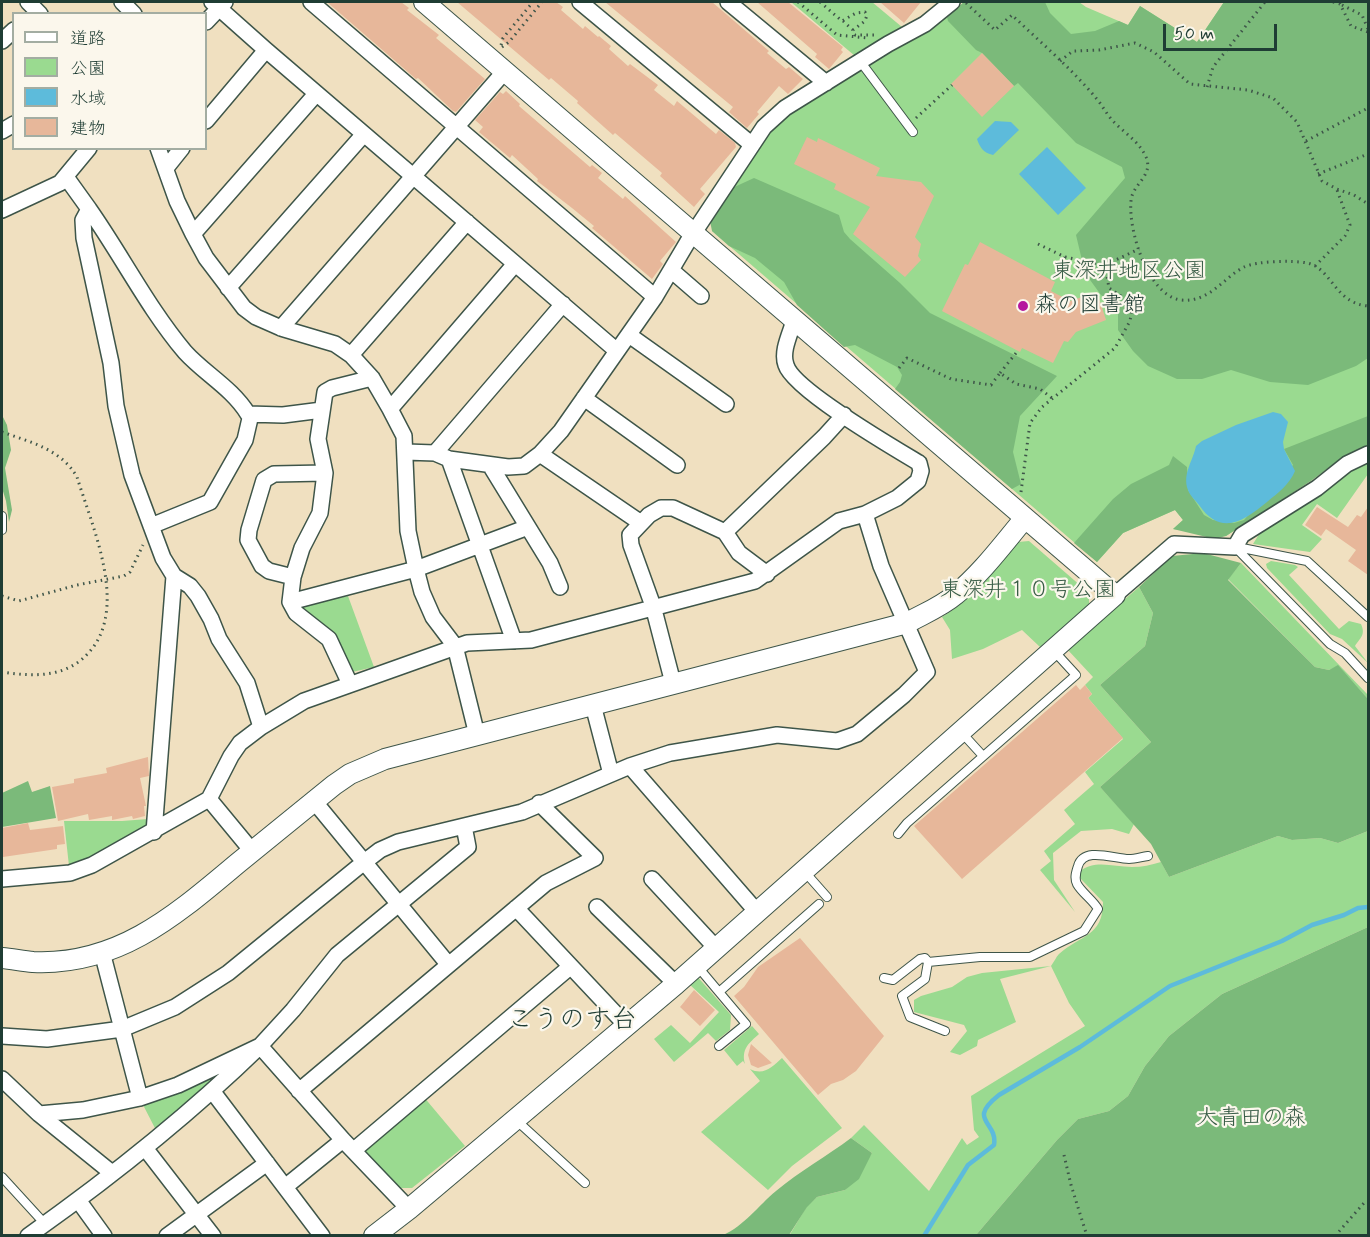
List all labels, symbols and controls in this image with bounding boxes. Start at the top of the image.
legend [12,12,207,150]
scale bar [1166,12,1280,50]
text: 50 m [1174,22,1214,46]
text: 道路 [70,27,106,51]
text: 公園 [70,57,106,81]
text: 水域 [70,87,106,111]
text: 建物 [70,117,106,141]
park label: 東深井地区公園 [1052,259,1206,285]
place label: 森の図書館 [1035,293,1145,319]
marker: 森の図書館 [1016,299,1030,313]
park label: 東深井１０号公園 [940,578,1116,604]
district label: こうのす台 [507,1006,637,1038]
park label: 大青田の森 [1196,1106,1306,1132]

